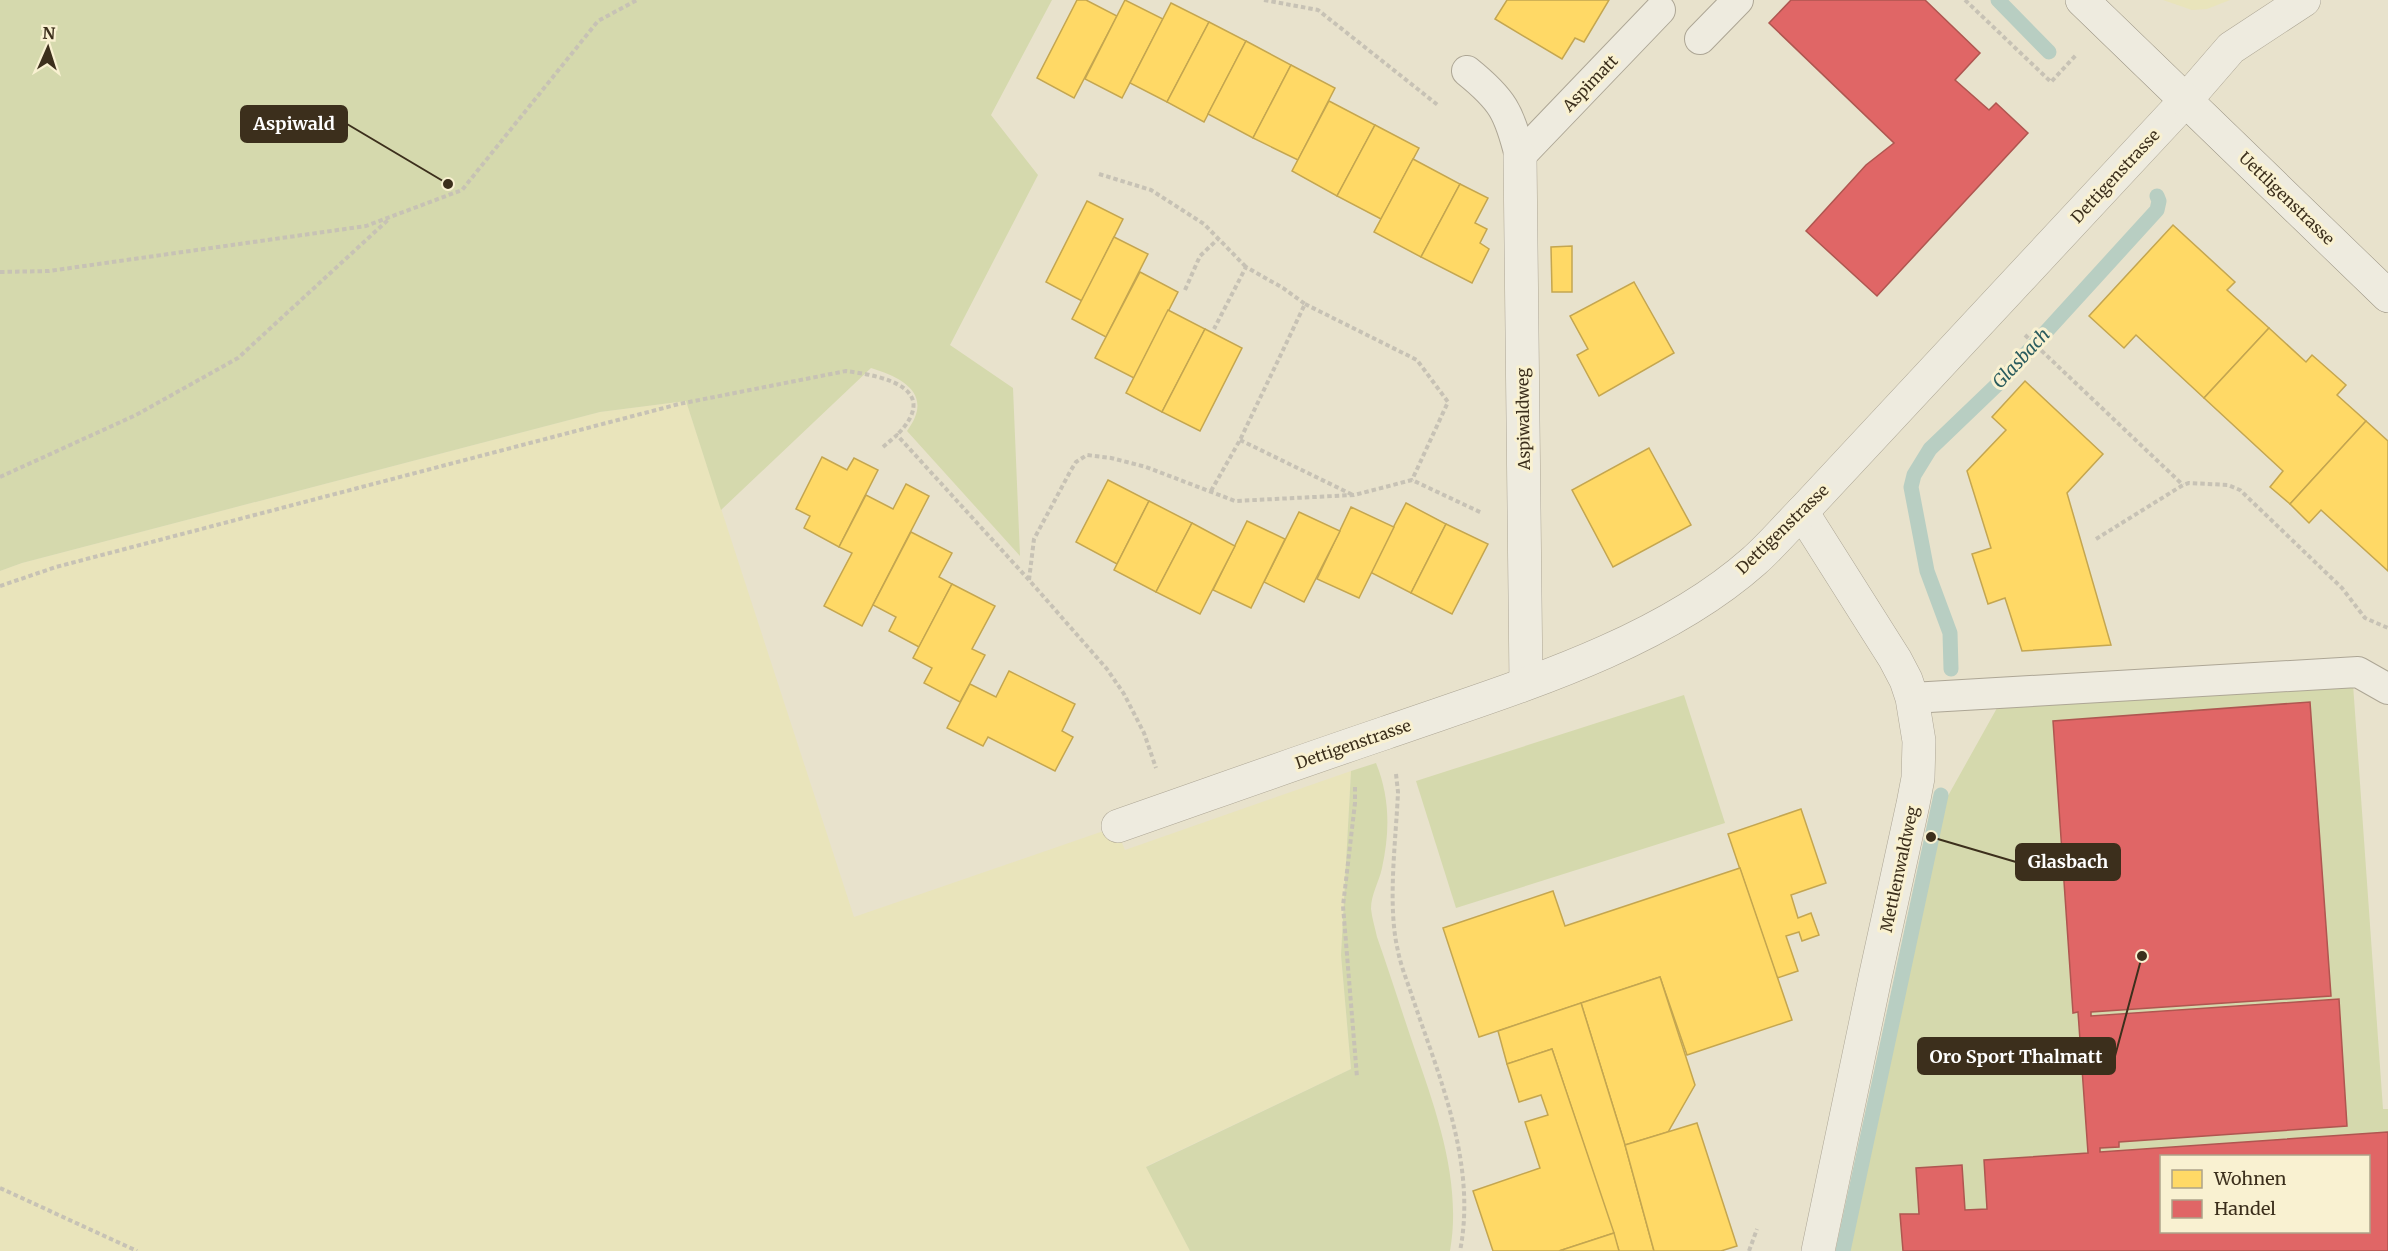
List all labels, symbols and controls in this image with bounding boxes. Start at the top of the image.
north arrow [18,18,78,78]
text: N [42,23,56,43]
street label: Aspimatt [1557,50,1622,116]
callout: Aspiwald [241,106,347,142]
text: Aspiwald [252,112,335,135]
street label: Dettigenstrasse [2066,125,2164,227]
street label: Uettligenstrasse [2235,147,2339,249]
water label: Glasbach [1987,323,2055,393]
street label: Aspiwaldweg [1512,367,1534,471]
street label: Dettigenstrasse [1732,480,1832,578]
street label: Dettigenstrasse [1293,715,1413,773]
street label: Mettlenwaldweg [1876,804,1922,934]
callout: Glasbach [2016,844,2120,880]
text: Glasbach [2028,850,2108,873]
callout: Oro Sport Thalmatt [1918,1038,2115,1074]
text: Oro Sport Thalmatt [1930,1045,2103,1068]
legend [2160,1155,2370,1233]
text: Wohnen [2213,1167,2287,1190]
text: Handel [2214,1197,2276,1220]

